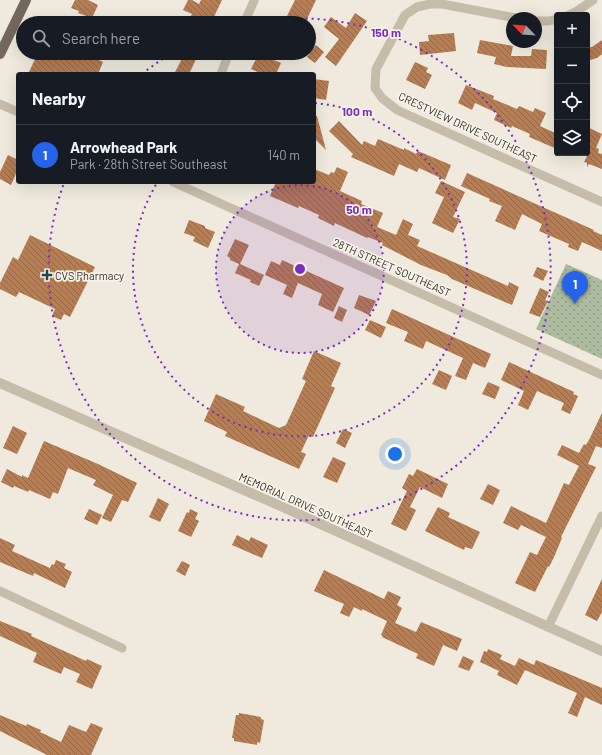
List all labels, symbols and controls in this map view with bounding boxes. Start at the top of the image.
north arrow [506,12,542,48]
map controls [554,12,590,156]
button: + [554,12,590,48]
search box [16,16,316,60]
text: 150 m [371,25,401,39]
icon: search [30,27,52,49]
text: Search here [62,29,140,47]
button: − [554,48,590,84]
button: locate [554,84,590,120]
text: Nearby [32,88,86,108]
street label: CRESTVIEW DRIVE SOUTHEAST [397,89,539,165]
text: 100 m [342,104,372,118]
button: layers [554,120,590,156]
text: Arrowhead Park [70,138,177,156]
text: 1 [43,147,47,163]
text: 140 m [268,147,300,163]
text: Park · 28th Street Southeast [70,156,227,172]
text: 50 m [346,202,372,216]
street label: 28TH STREET SOUTHEAST [331,235,453,299]
centre of rings [293,262,307,276]
place label: CVS Pharmacy [55,269,124,282]
marker: CVS Pharmacy [42,270,52,280]
pin: 1 [562,271,588,304]
your location [385,444,405,464]
street label: MEMORIAL DRIVE SOUTHEAST [237,470,375,540]

